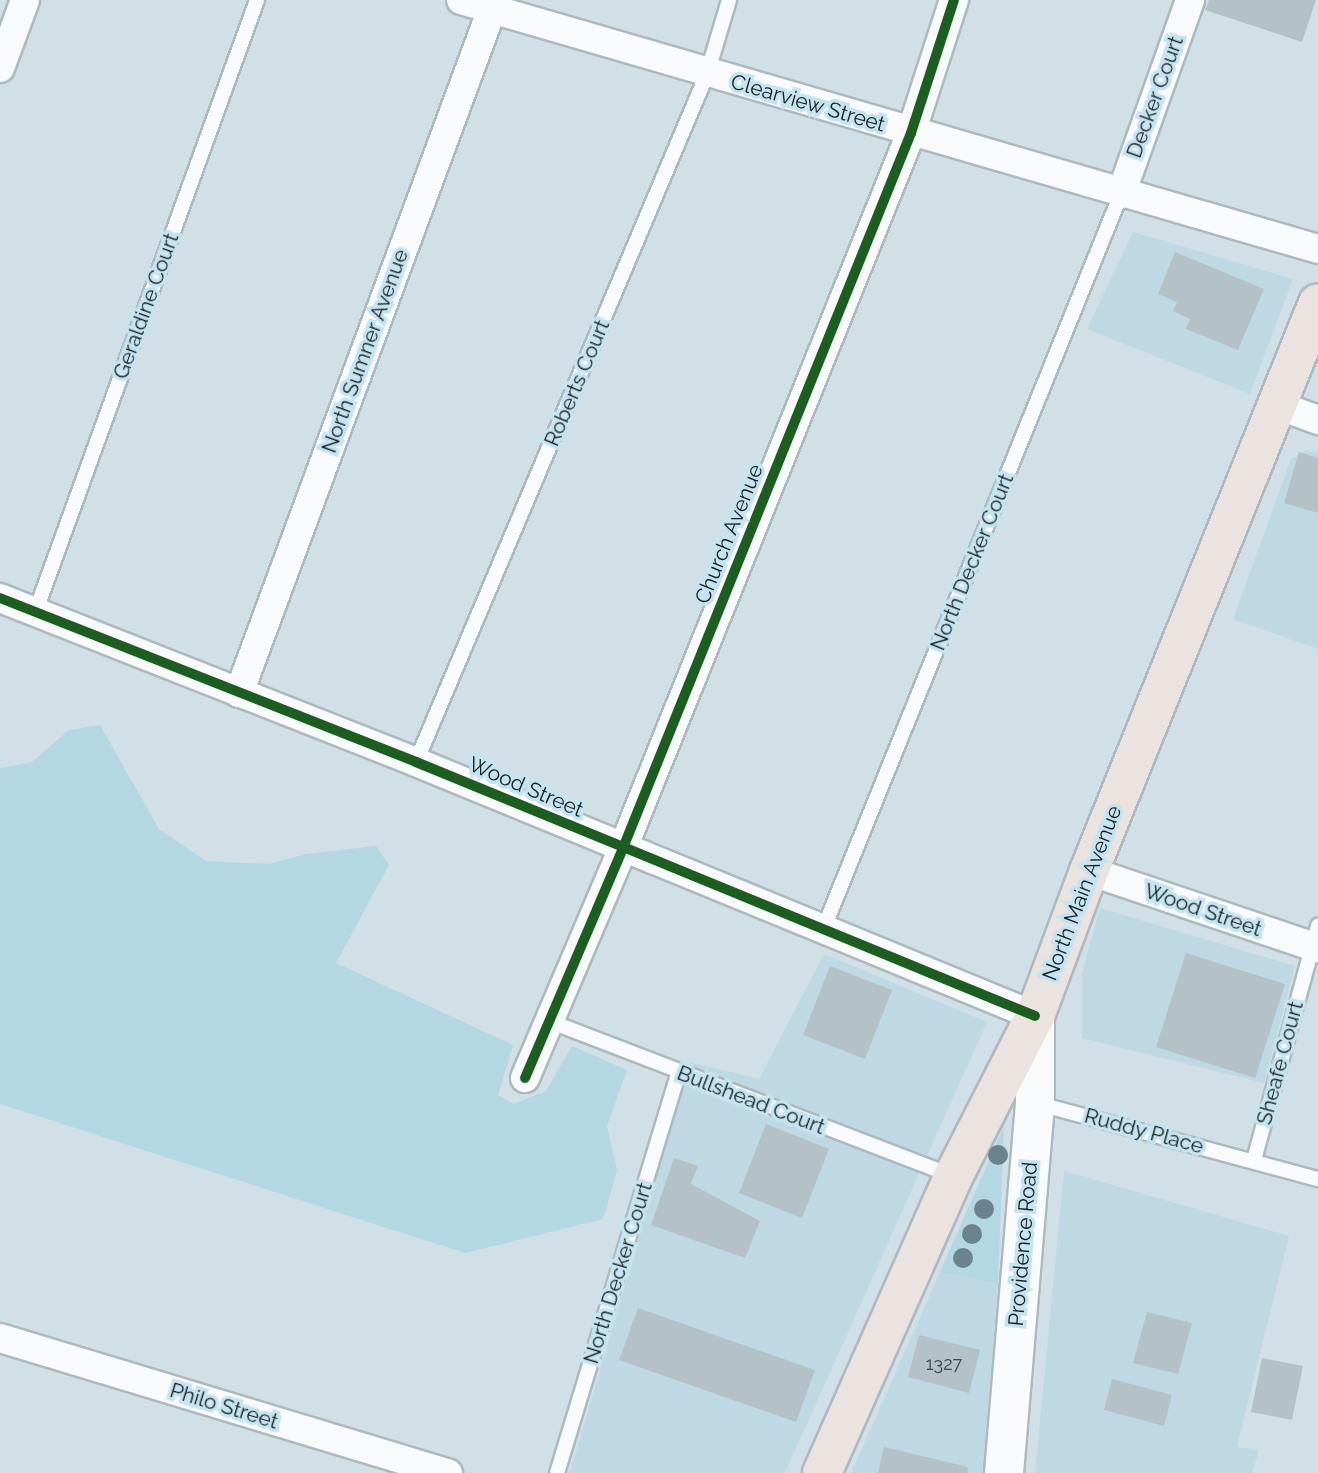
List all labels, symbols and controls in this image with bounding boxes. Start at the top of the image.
street label: Decker Court [1121,32,1189,162]
street label: Clearview Street [728,69,888,137]
street label: Geraldine Court [108,230,184,382]
street label: North Sumner Avenue [316,245,414,457]
street label: Roberts Court [539,316,615,450]
street label: Church Avenue [689,460,769,608]
street label: North Decker Court [925,470,1019,654]
street label: Wood Street [465,752,587,822]
street label: North Main Avenue [1037,802,1127,984]
street label: Wood Street [1141,878,1265,942]
street label: Sheafe Court [1251,999,1309,1127]
street label: Bullshead Court [674,1060,828,1140]
street label: Ruddy Place [1081,1103,1207,1159]
street label: Providence Road [1003,1161,1043,1327]
street label: North Decker Court [578,1179,658,1367]
house number: 1327 [926,1353,962,1375]
street label: Philo Street [167,1378,281,1434]

